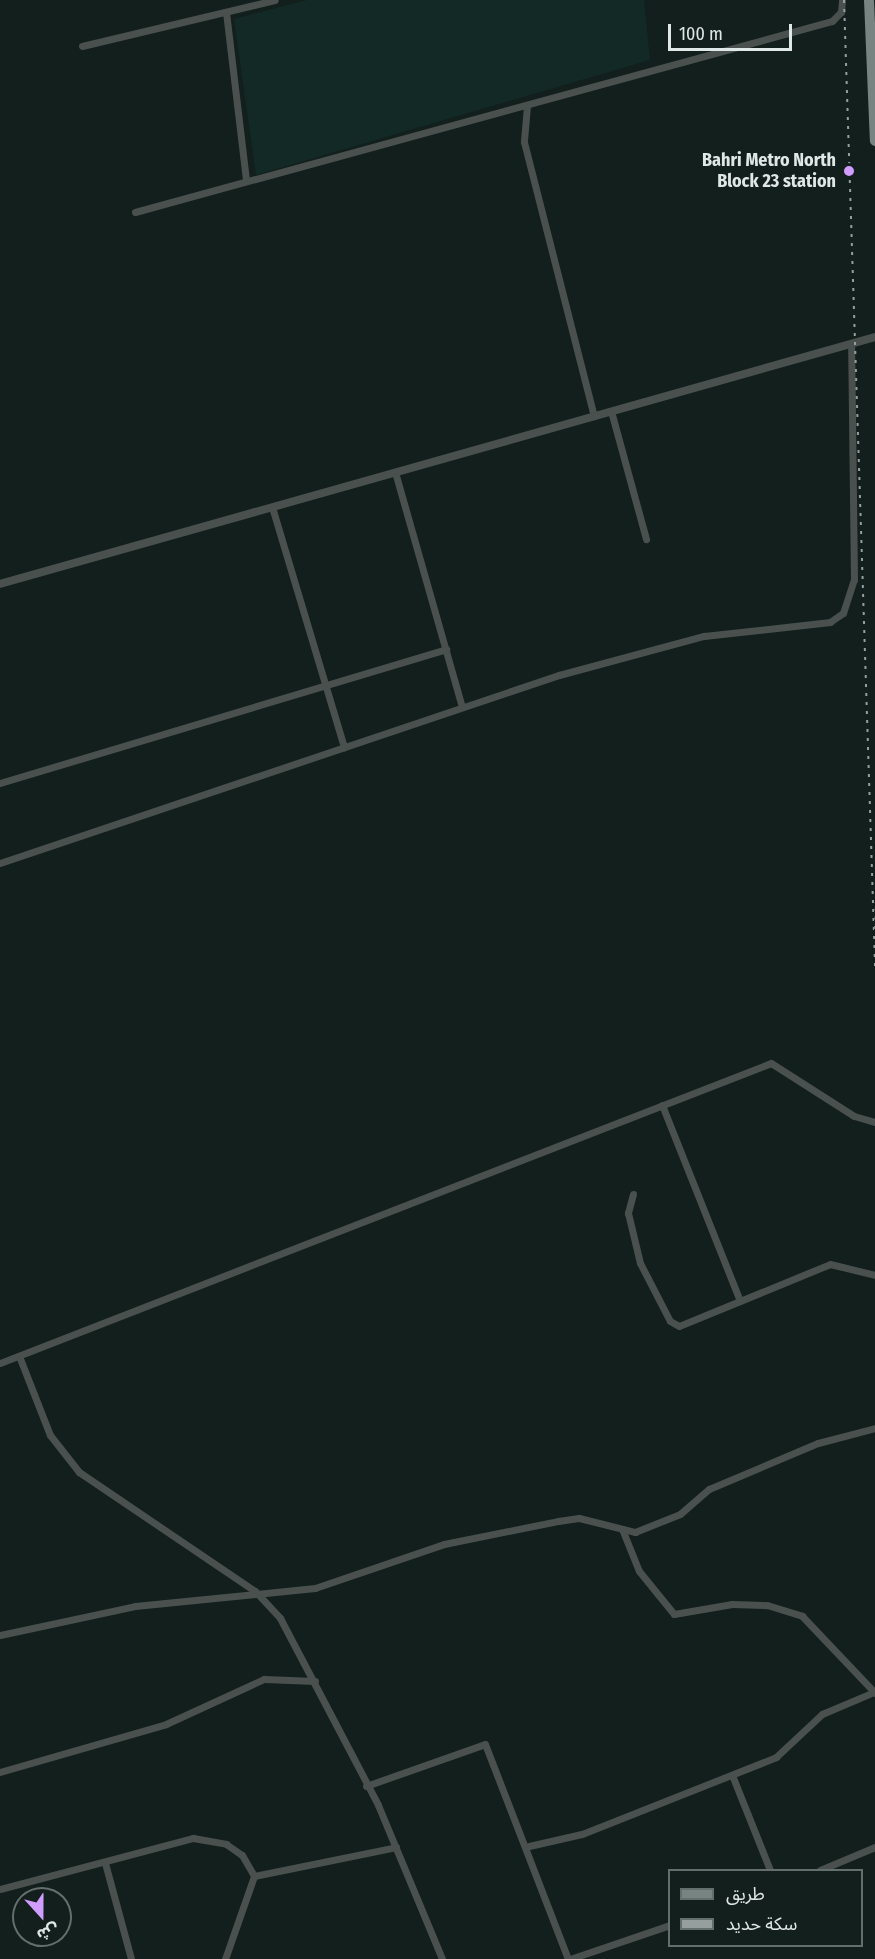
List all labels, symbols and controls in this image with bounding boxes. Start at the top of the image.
scale bar [671,12,796,50]
text: 100 m [679,23,723,45]
place label: Bahri Metro North Block 23 station [702,150,836,192]
marker: Bahri Metro North Block 23 station [840,162,858,180]
legend [668,1869,863,1947]
text: طريق [726,1883,765,1905]
north arrow [12,1887,72,1947]
text: سكة حديد [726,1913,797,1935]
text: ش [34,1920,62,1945]

